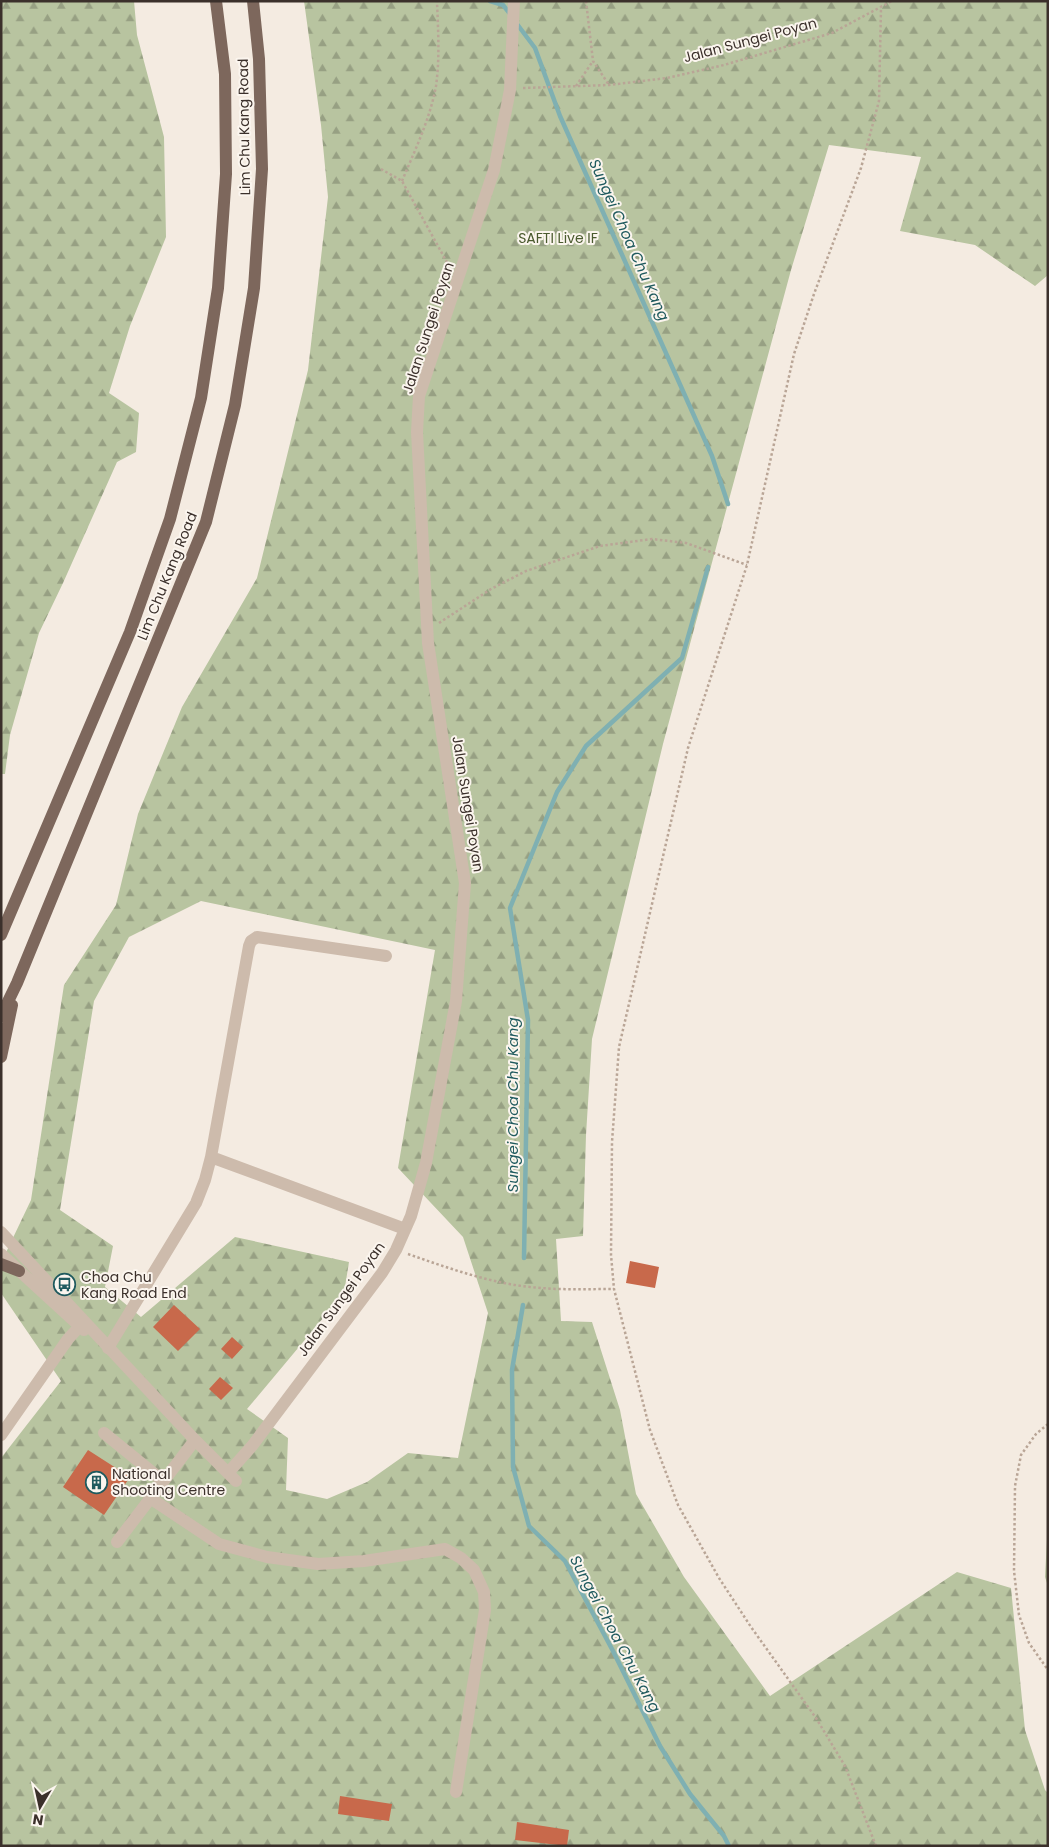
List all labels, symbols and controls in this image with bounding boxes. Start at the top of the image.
street label: Jalan Sungei Poyan [681,13,819,67]
street label: Lim Chu Kang Road [233,59,255,195]
water label: Sungei Choa Chu Kang [584,156,675,324]
park label: SAFTI Live IF [518,228,598,248]
street label: Jalan Sungei Poyan [397,260,459,396]
street label: Lim Chu Kang Road [132,509,202,643]
street label: Jalan Sungei Poyan [447,735,489,873]
water label: Sungei Choa Chu Kang [502,1017,523,1193]
street label: Jalan Sungei Poyan [293,1238,389,1360]
place label: Choa Chu Kang Road End [81,1267,187,1303]
bus stop icon: Choa Chu Kang Road End [53,1273,77,1297]
place label: National Shooting Centre [112,1464,226,1500]
building icon: National Shooting Centre [84,1470,108,1494]
water label: Sungei Choa Chu Kang [565,1552,666,1716]
north arrow [15,1782,65,1832]
text: N [31,1809,45,1831]

